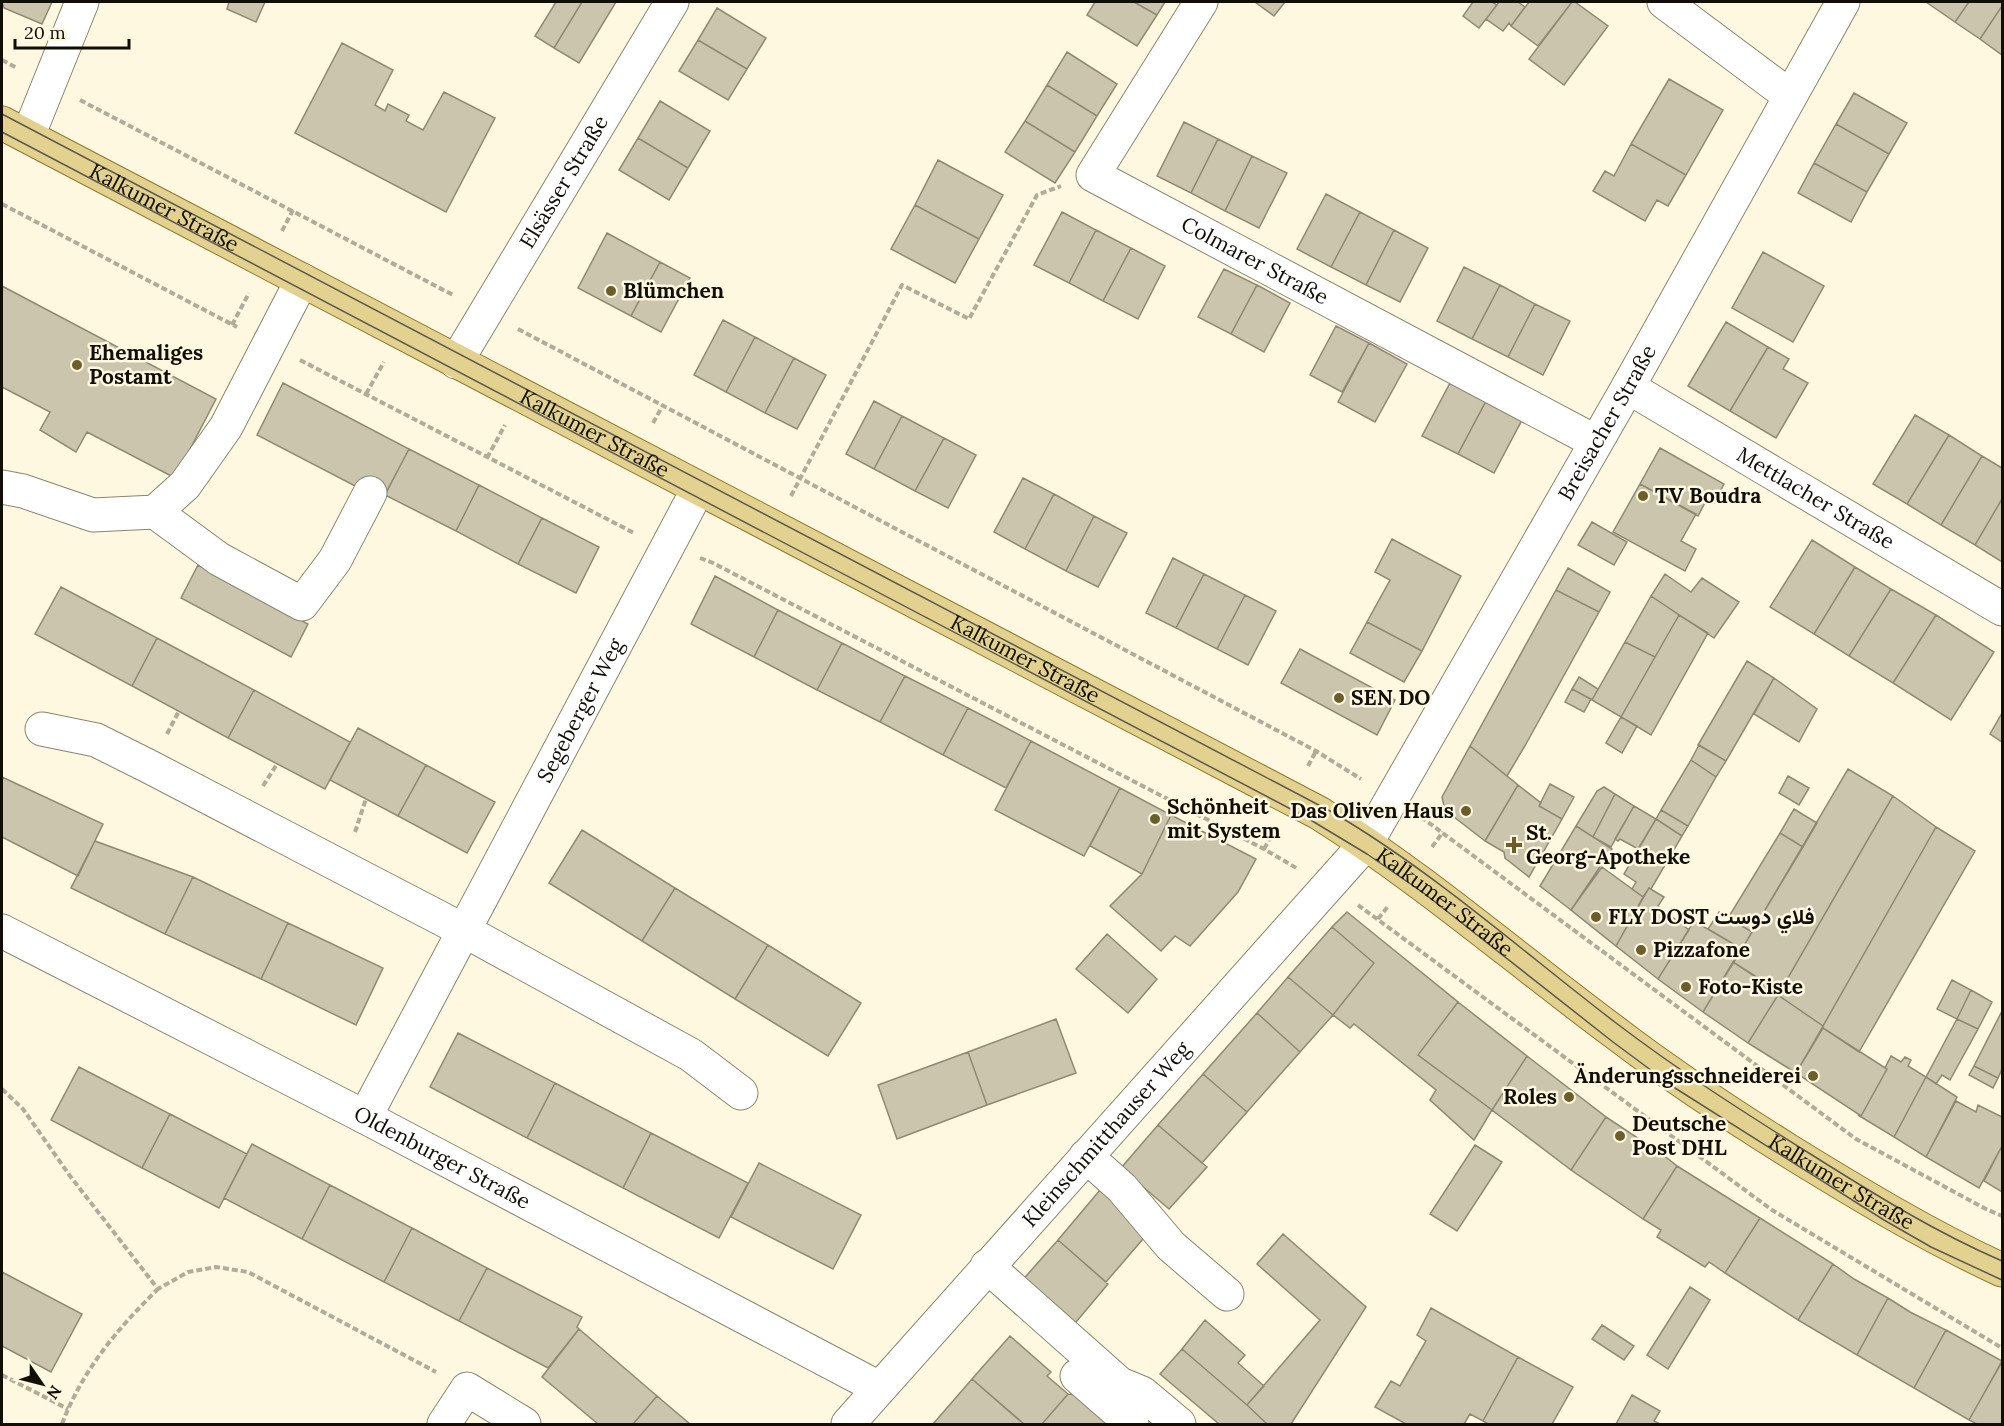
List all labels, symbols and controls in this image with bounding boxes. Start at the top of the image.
scale bar [15,12,129,50]
text: 20 m [24,21,66,44]
street label: Elsässer Straße [513,110,614,253]
street label: Kalkumer Straße [85,157,244,258]
street label: Colmarer Straße [1177,210,1333,310]
place label: Blümchen [623,277,724,304]
marker: Blümchen [604,284,618,298]
place label: Ehemaliges Postamt [89,339,203,390]
street label: Breisacher Straße [1552,340,1662,505]
marker: Ehemaliges Postamt [70,358,84,372]
street label: Kalkumer Straße [515,383,674,483]
street label: Mettlacher Straße [1732,441,1899,555]
place label: TV Boudra [1655,482,1761,509]
marker: TV Boudra [1636,489,1650,503]
street label: Kalkumer Straße [946,608,1105,709]
street label: Segeberger Weg [531,633,630,787]
place label: SEN DO [1351,684,1431,711]
marker: SEN DO [1332,691,1346,705]
place label: Schönheit mit System [1167,793,1281,844]
place label: Das Oliven Haus [1290,797,1454,824]
marker: Das Oliven Haus [1459,804,1473,818]
marker: Schönheit mit System [1148,812,1162,826]
place label: St. Georg-Apotheke [1526,819,1690,870]
marker: St. Georg-Apotheke [1507,838,1521,852]
street label: Kalkumer Straße [1371,841,1519,962]
place label: FLY DOST فلاي دوست [1608,903,1815,934]
marker: FLY DOST فلاي دوست [1589,910,1603,924]
place label: Pizzafone [1653,936,1750,963]
marker: Pizzafone [1634,943,1648,957]
place label: Foto-Kiste [1698,973,1803,1000]
marker: Foto-Kiste [1679,980,1693,994]
street label: Kleinschmitthauser Weg [1016,1035,1196,1233]
place label: Änderungsschneiderei [1574,1062,1801,1089]
marker: Änderungsschneiderei [1806,1069,1820,1083]
place label: Roles [1503,1083,1557,1110]
marker: Roles [1562,1090,1576,1104]
street label: Oldenburger Straße [349,1100,535,1215]
place label: Deutsche Post DHL [1632,1110,1727,1161]
street label: Kalkumer Straße [1764,1128,1919,1236]
marker: Deutsche Post DHL [1613,1129,1627,1143]
north arrow [12,1354,72,1414]
text: N [43,1382,66,1403]

